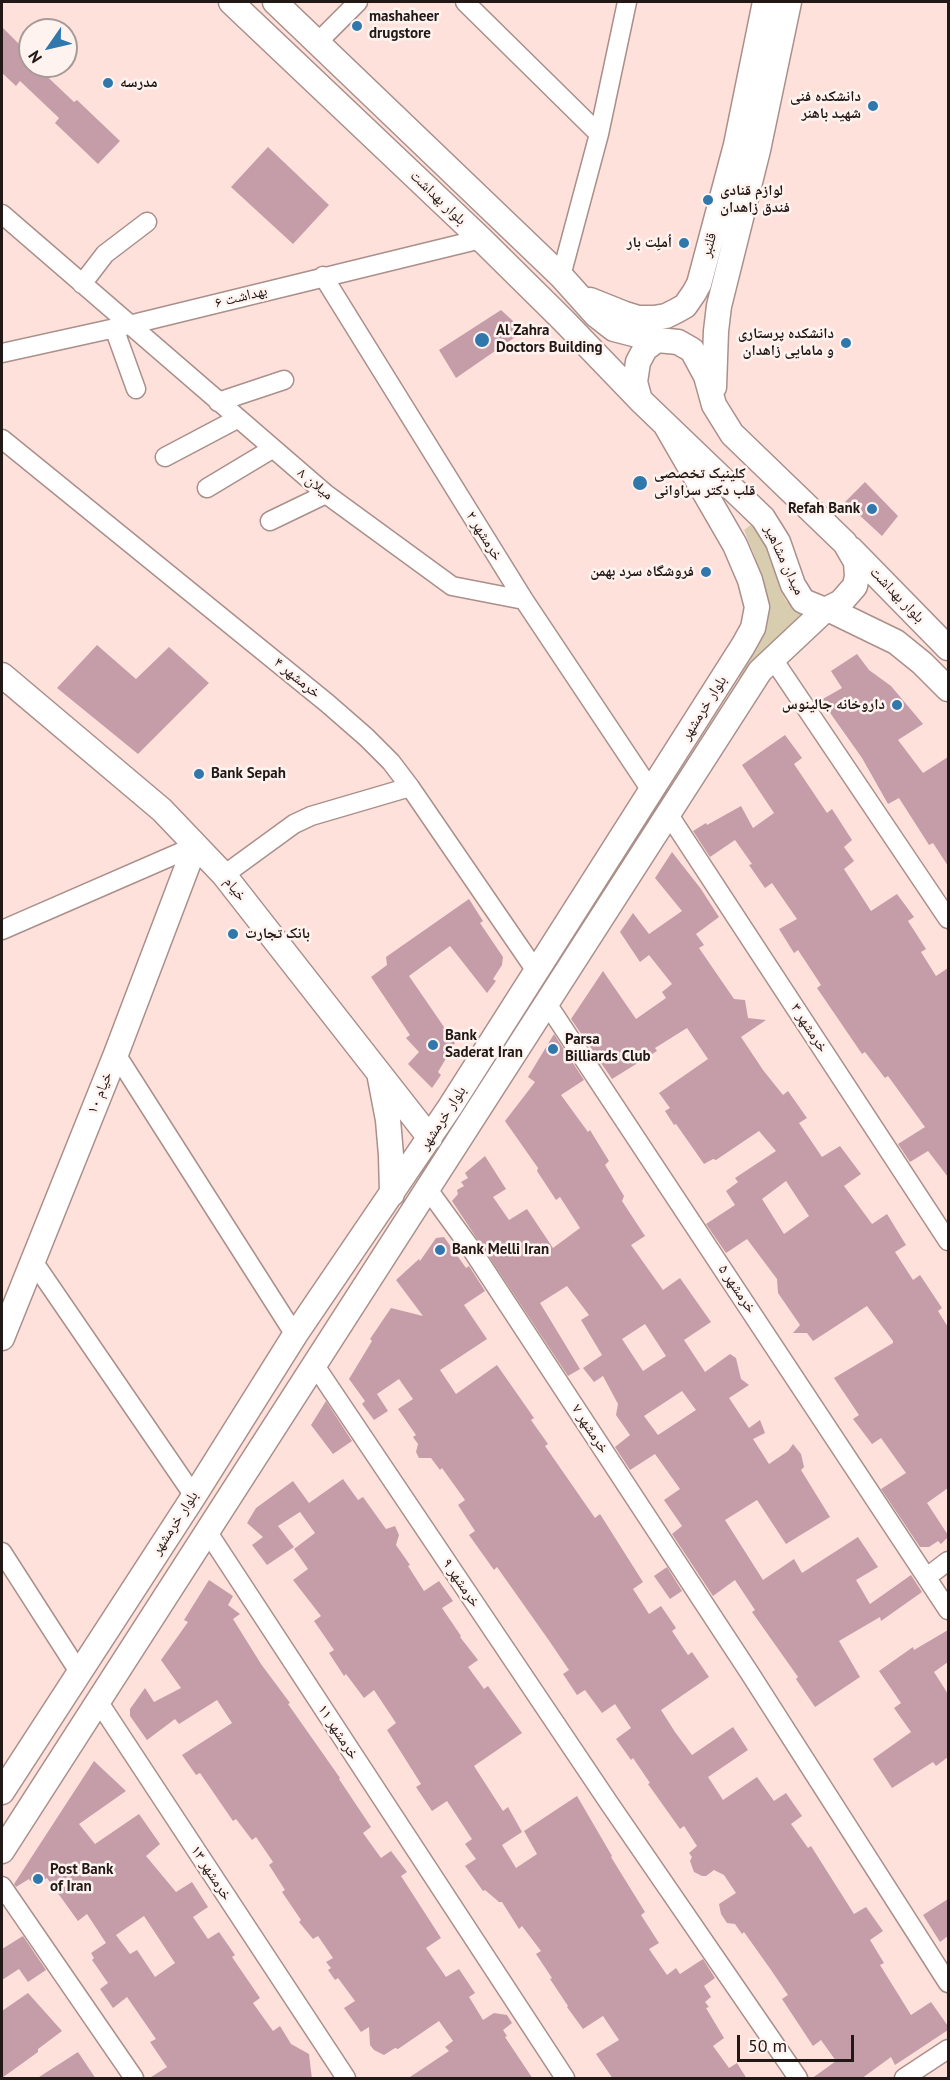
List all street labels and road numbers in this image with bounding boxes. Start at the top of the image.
street label: بلوار بهداشت [406,167,470,229]
street label: قلنبر [697,231,721,259]
street label: بهداشت ۶ [213,282,269,312]
street label: میلان ۸ [293,464,337,504]
street label: خرمشهر ۲ [462,508,506,564]
street label: میدان مشاهیر [760,522,808,598]
street label: بلوار بهداشت [866,563,928,627]
street label: خرمشهر ۴ [270,654,324,702]
street label: بلوار خرمشهر [677,673,731,743]
street label: خیام [220,873,250,905]
street label: خرمشهر ۳ [787,1000,831,1056]
street label: خیام ۱۰ [83,1069,117,1117]
street label: بلوار خرمشهر [416,1083,470,1153]
street label: خرمشهر ۵ [714,1261,760,1317]
street label: خرمشهر ۷ [568,1401,612,1457]
street label: بلوار خرمشهر [148,1488,202,1558]
street label: خرمشهر ۹ [438,1555,484,1611]
street label: خرمشهر ۱۱ [314,1701,362,1763]
street label: خرمشهر ۱۳ [187,1842,235,1904]

